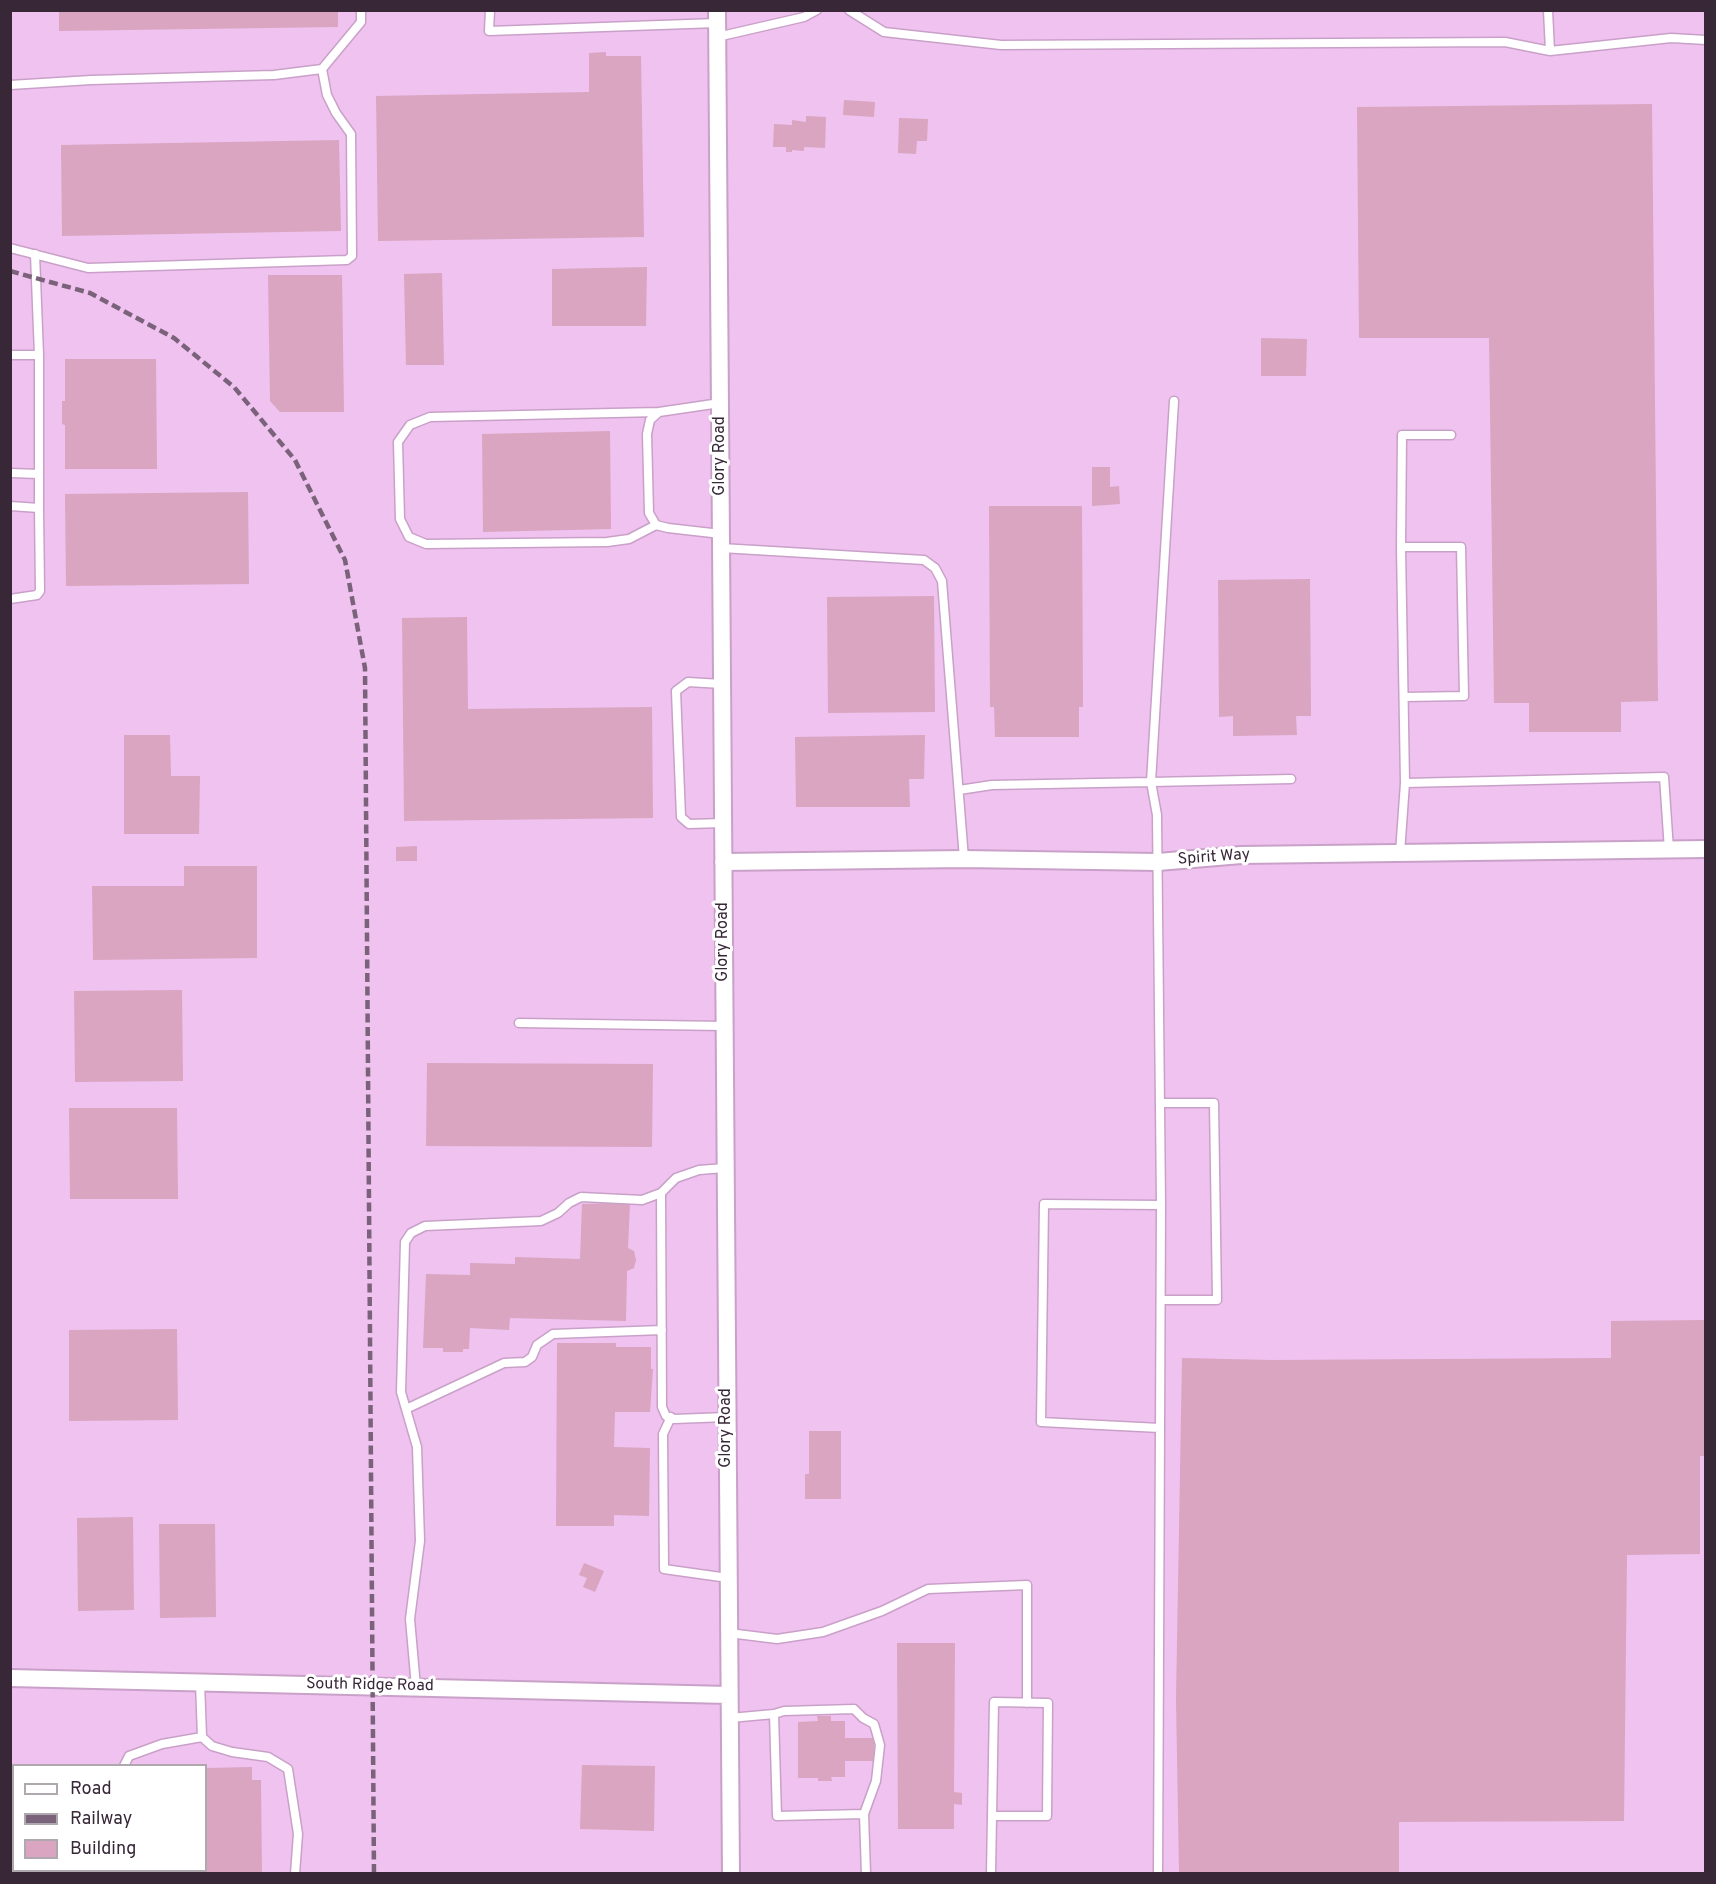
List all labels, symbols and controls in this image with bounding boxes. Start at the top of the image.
street label: Glory Road [711,416,731,496]
street label: Spirit Way [1177,846,1251,870]
street label: Glory Road [714,902,734,982]
street label: Glory Road [717,1388,737,1468]
street label: South Ridge Road [306,1675,434,1697]
legend [12,1764,207,1872]
text: Road [70,1778,112,1801]
text: Railway [70,1808,132,1831]
text: Building [70,1838,136,1861]

